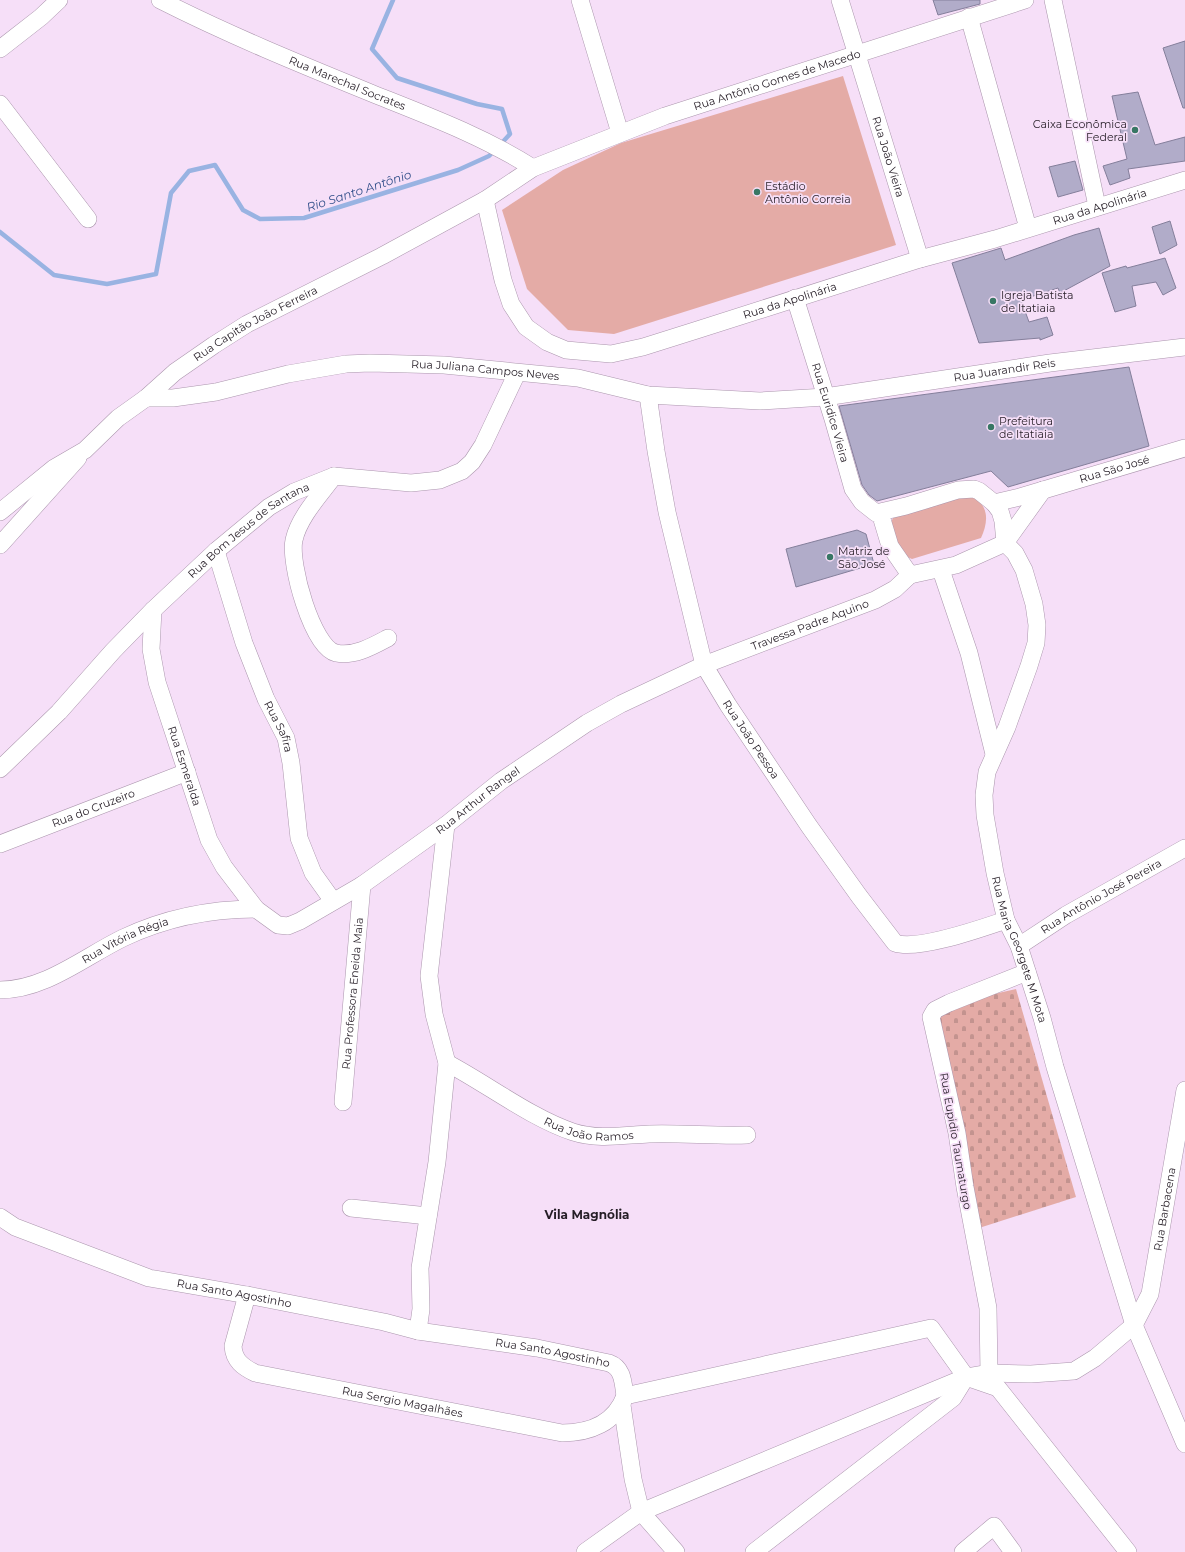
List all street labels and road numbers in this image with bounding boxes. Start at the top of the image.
street label: Rua Antônio Gomes de Macedo [692,46,862,113]
street label: Rua Marechal Socrates [287,53,409,113]
street label: Rua João Vieira [869,115,907,199]
street label: Rua da Apolinária [1051,185,1148,228]
street label: Rua da Apolinária [741,279,838,322]
street label: Rua Capitão João Ferreira [191,283,320,364]
street label: Rua Juarandir Reis [953,355,1057,384]
street label: Rua Juliana Campos Neves [411,357,561,383]
street label: Rua Euridice Vieira [809,361,852,464]
street label: Rua São José [1078,452,1151,486]
street label: Rua Bom Jesus de Santana [185,480,311,581]
street label: Travessa Padre Aquino [749,596,871,653]
street label: Rua João Pessoa [720,697,782,782]
street label: Rua Safira [261,699,296,754]
street label: Rua Esmeralda [165,724,204,808]
street label: Rua Arthur Rangel [433,763,522,837]
street label: Rua do Cruzeiro [50,786,137,830]
street label: Rua Antônio José Pereira [1038,856,1164,937]
street label: Rua Maria Georgete M Mota [989,875,1050,1024]
street label: Rua Vitória Régia [79,914,170,967]
street label: Rua Professora Eneida Maia [339,917,366,1070]
street label: Rua Eupidio Taumaturgo [937,1072,975,1211]
street label: Rua João Ramos [542,1114,635,1143]
street label: Rua Barbacena [1151,1166,1179,1252]
street label: Rua Santo Agostinho [176,1276,293,1311]
street label: Rua Santo Agostinho [494,1335,611,1370]
street label: Rua Sergio Magalhães [341,1383,465,1421]

